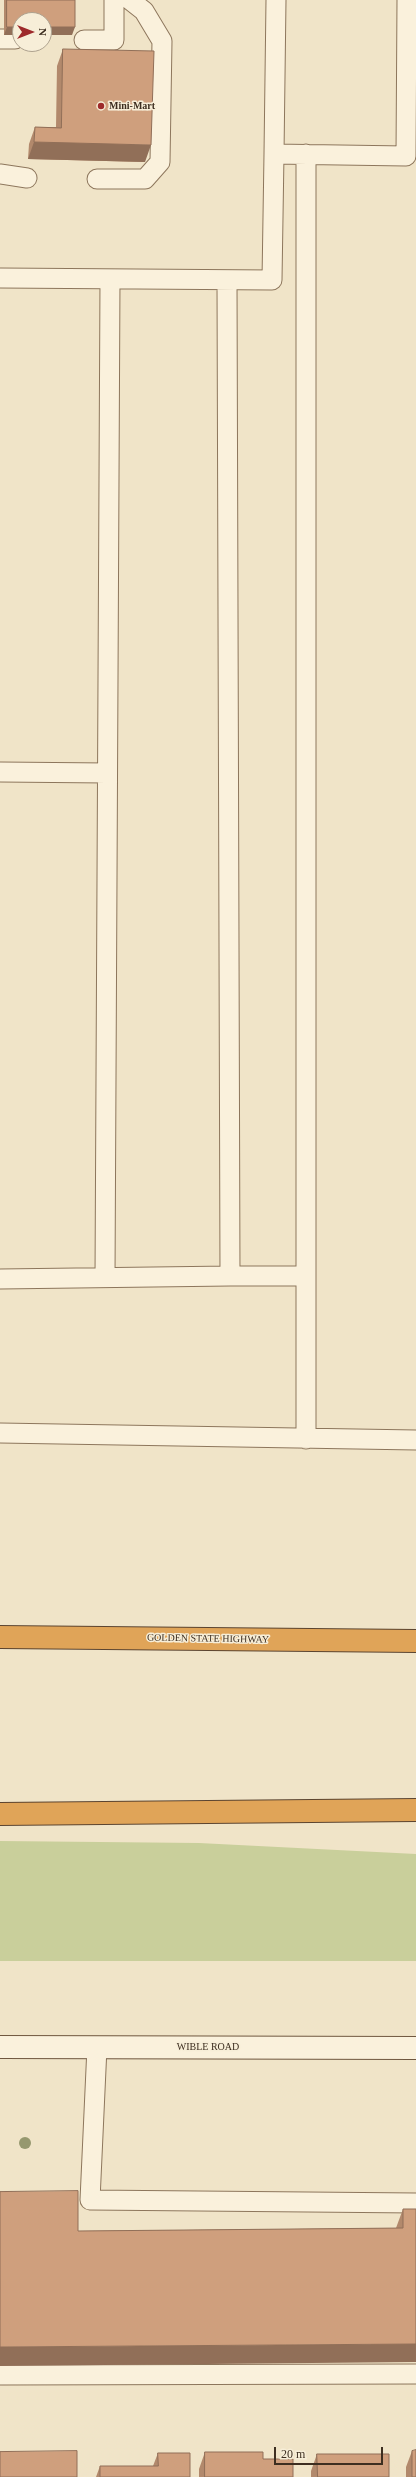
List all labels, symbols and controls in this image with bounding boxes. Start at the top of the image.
north arrow [12,12,52,52]
text: N [37,28,49,36]
place label: Mini-Mart [109,100,155,112]
marker: Mini-Mart [96,101,106,111]
street label: GOLDEN STATE HIGHWAY [147,1632,269,1646]
street label: WIBLE ROAD [177,2041,239,2053]
scale bar [276,2439,385,2465]
text: 20 m [281,2447,305,2461]

